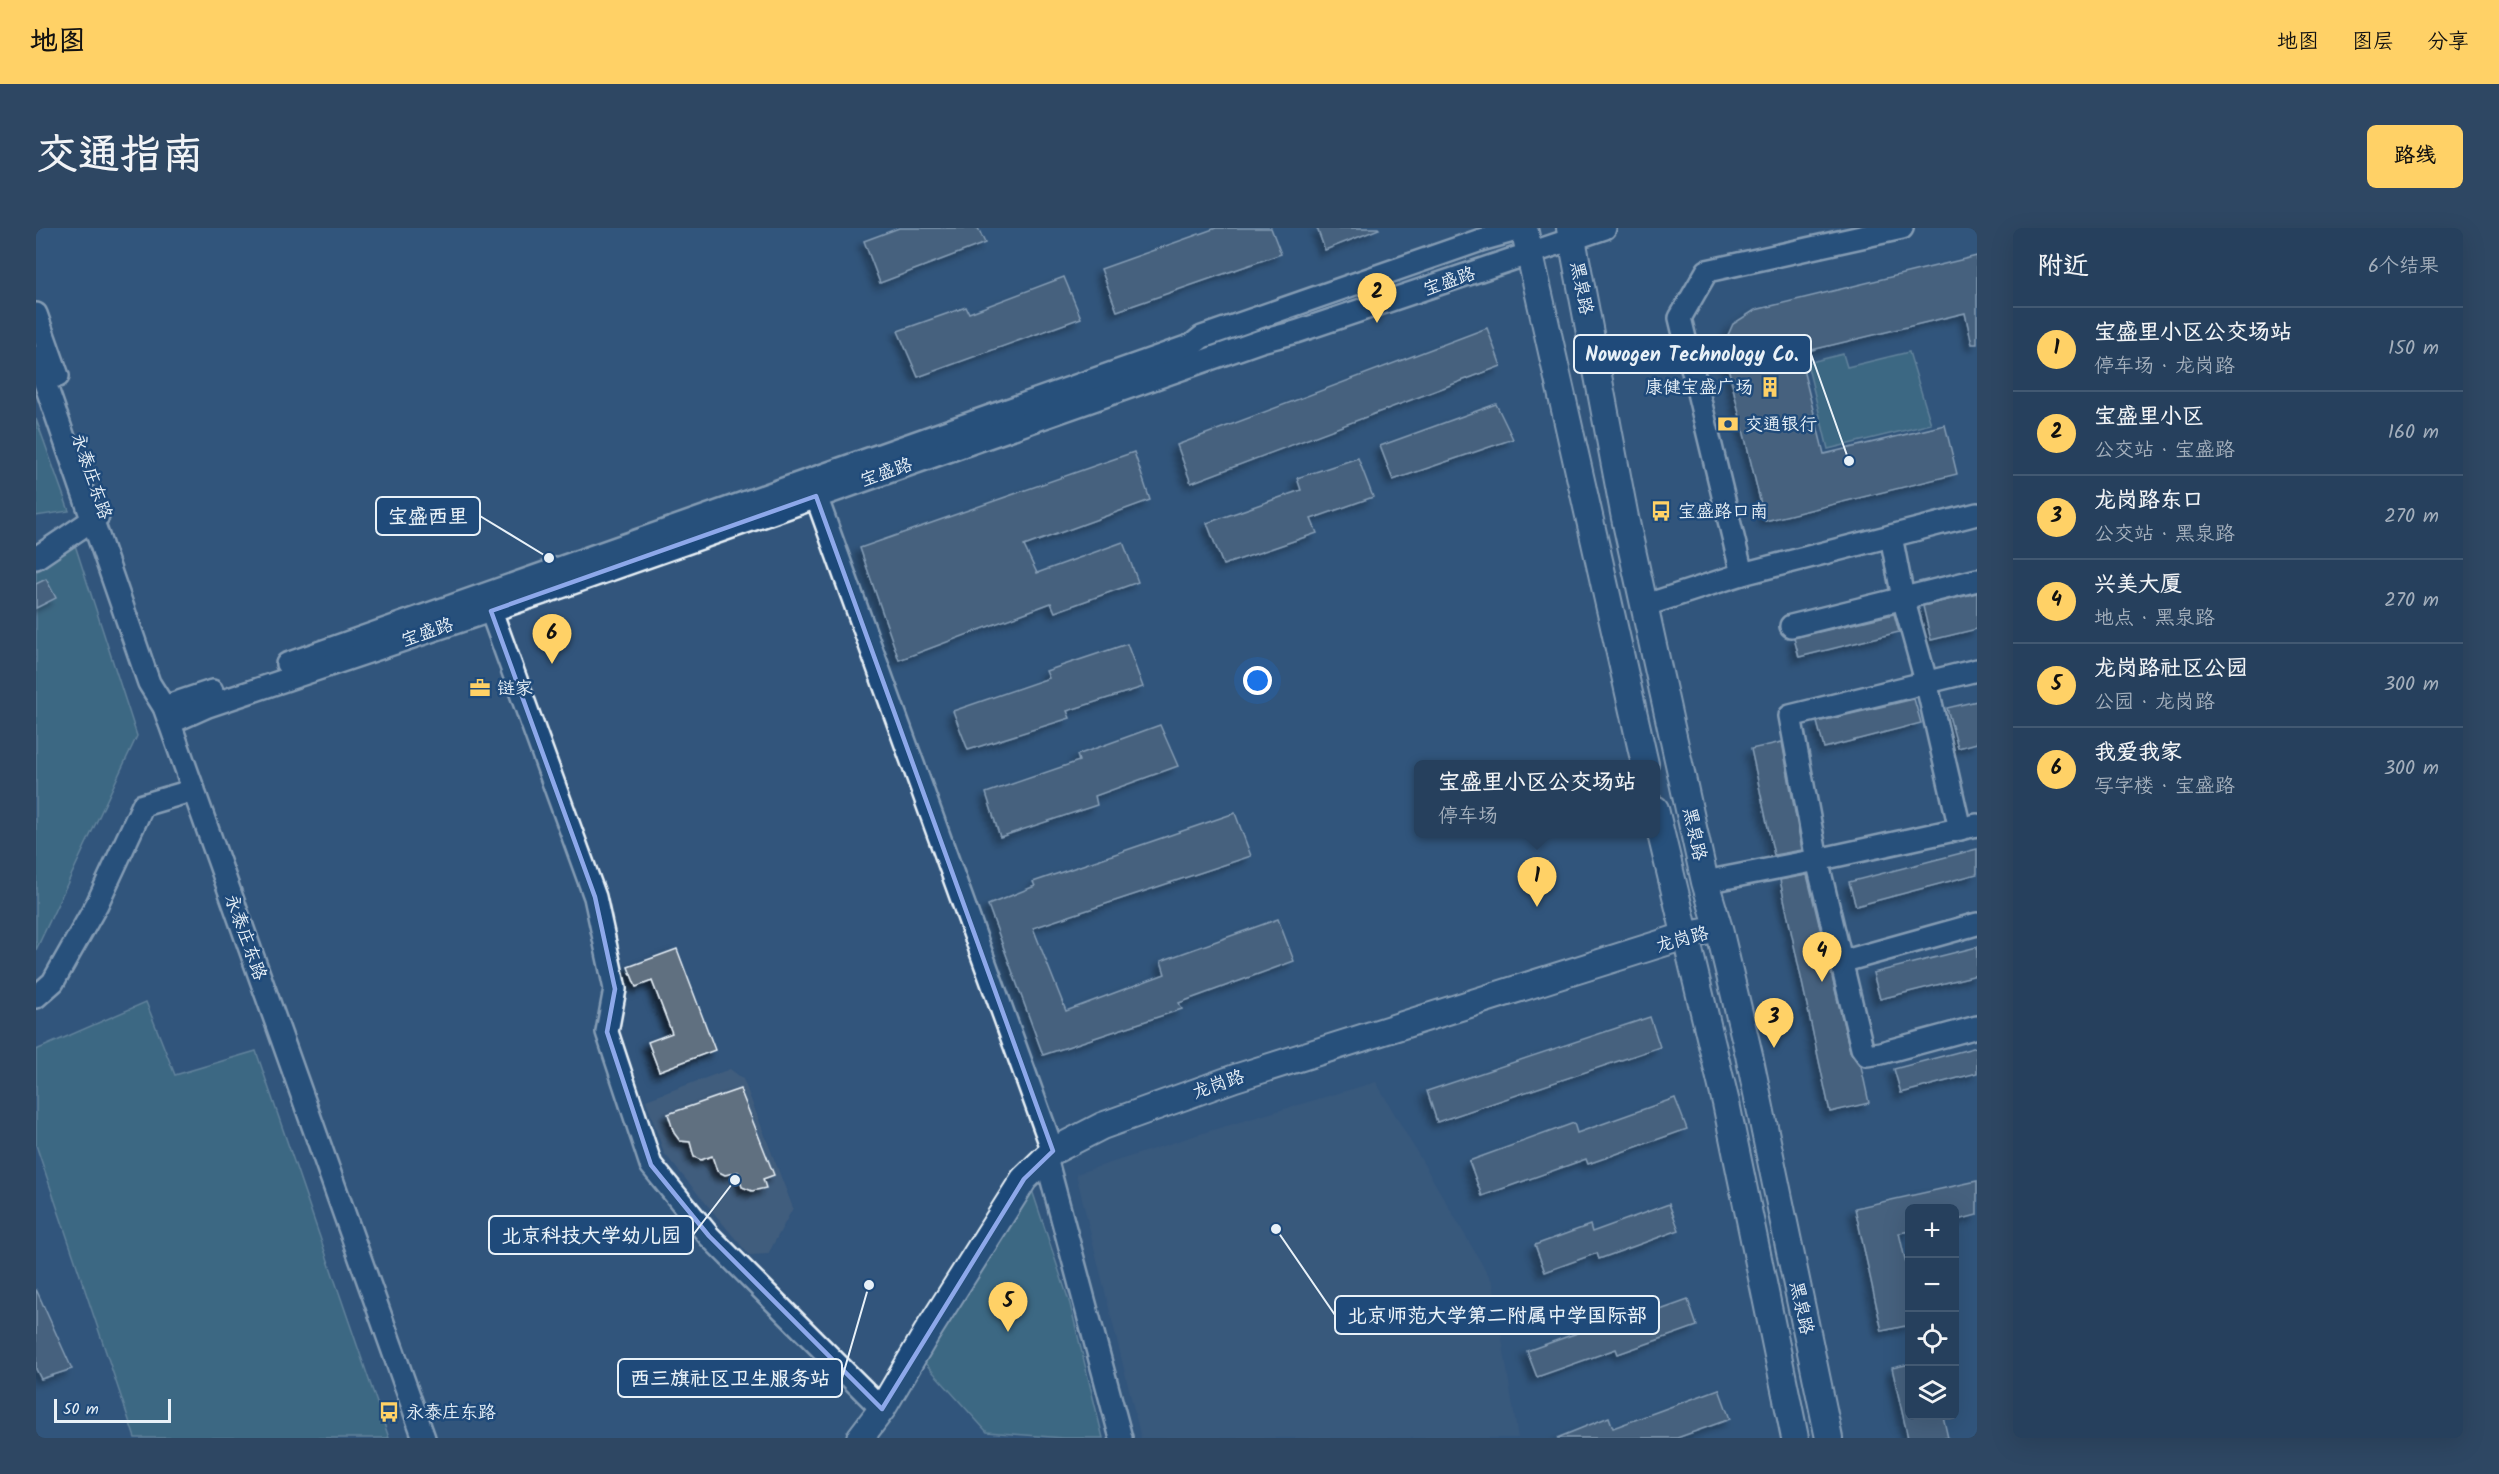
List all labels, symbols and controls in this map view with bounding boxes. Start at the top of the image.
text: 地图 [30,20,86,65]
text: 地图 [2277,26,2319,59]
text: 图层 [2352,26,2394,59]
text: 分享 [2427,26,2469,59]
text: 交通指南 [36,123,204,190]
button: 路线 [2367,125,2463,188]
text: 附近 [2037,246,2089,288]
text: 6个结果 [2368,251,2439,283]
street label: 黑泉路 [1561,259,1600,318]
street label: 宝盛路 [1419,260,1480,305]
pin: 2 [1358,274,1396,323]
text: 宝盛里小区公交场站 [2094,316,2292,351]
text: 1 [2053,333,2060,365]
text: 150 m [2388,333,2439,365]
callout: Nowogen Technology Co. [1574,335,1811,373]
text: Nowogen Technology Co. [1585,340,1799,372]
text: 停车场 · 龙岗路 [2094,351,2235,383]
place label: 康健宝盛广场 [1645,374,1753,403]
building icon: 康健宝盛广场 [1758,375,1782,399]
text: 宝盛里小区 [2094,400,2204,435]
place label: 交通银行 [1745,411,1817,440]
bank icon: 交通银行 [1716,412,1740,436]
text: 2 [2051,417,2062,449]
text: 160 m [2388,417,2439,449]
street label: 永泰庄东路 [62,429,119,524]
text: 公交站 · 宝盛路 [2094,435,2235,467]
street label: 宝盛路 [856,451,917,496]
text: 龙岗路东口 [2094,484,2204,519]
callout: 宝盛西里 [376,497,480,535]
place label: 宝盛路口南 [1678,498,1768,527]
bus stop icon: 宝盛路口南 [1649,499,1673,523]
text: 3 [2051,501,2062,533]
text: 270 m [2384,501,2439,533]
text: 宝盛西里 [388,502,468,534]
text: 公交站 · 黑泉路 [2094,519,2235,551]
text: 兴美大厦 [2094,568,2182,603]
text: 4 [2051,585,2062,617]
text: 270 m [2384,585,2439,617]
text: 地点 · 黑泉路 [2094,603,2215,635]
street label: 宝盛路 [397,611,458,656]
pin: 6 [532,614,572,664]
text: 龙岗路社区公园 [2094,652,2248,687]
your location [1243,666,1272,695]
text: 5 [2051,669,2062,701]
text: 300 m [2384,669,2439,701]
place label: 链家 [497,675,533,704]
office icon: 链家 [468,676,492,700]
text: 公园 · 龙岗路 [2094,687,2215,719]
text: 我爱我家 [2094,736,2182,771]
text: 6 [2051,753,2062,785]
text: 300 m [2384,753,2439,785]
popup [1414,760,1660,838]
text: 宝盛里小区公交场站 [1438,766,1636,801]
text: 写字楼 · 宝盛路 [2094,771,2235,803]
text: 停车场 [1438,801,1498,833]
street label: 黑泉路 [1674,805,1713,864]
pin: 1 [1518,858,1556,907]
street label: 永泰庄东路 [216,890,274,985]
street label: 龙岗路 [1653,919,1712,961]
pin: 4 [1802,932,1842,982]
pin: 3 [1754,998,1794,1048]
street label: 龙岗路 [1188,1063,1249,1108]
map controls [1905,1204,1959,1420]
button: + [1905,1204,1959,1258]
callout: 北京科技大学幼儿园 [489,1216,693,1254]
text: 北京科技大学幼儿园 [501,1221,681,1253]
button: − [1905,1258,1959,1312]
street label: 黑泉路 [1781,1279,1820,1338]
pin: 5 [988,1282,1028,1332]
callout: 北京师范大学第二附属中学国际部 [1335,1296,1659,1334]
text: 北京师范大学第二附属中学国际部 [1347,1301,1647,1333]
button: locate [1905,1312,1959,1366]
callout: 西三旗社区卫生服务站 [618,1359,842,1397]
text: 西三旗社区卫生服务站 [630,1364,830,1396]
button: layers [1905,1366,1959,1420]
scale bar [54,1396,171,1424]
text: 50 m [63,1397,99,1422]
place label: 永泰庄东路 [406,1399,496,1428]
bus stop icon: 永泰庄东路 [377,1400,401,1424]

